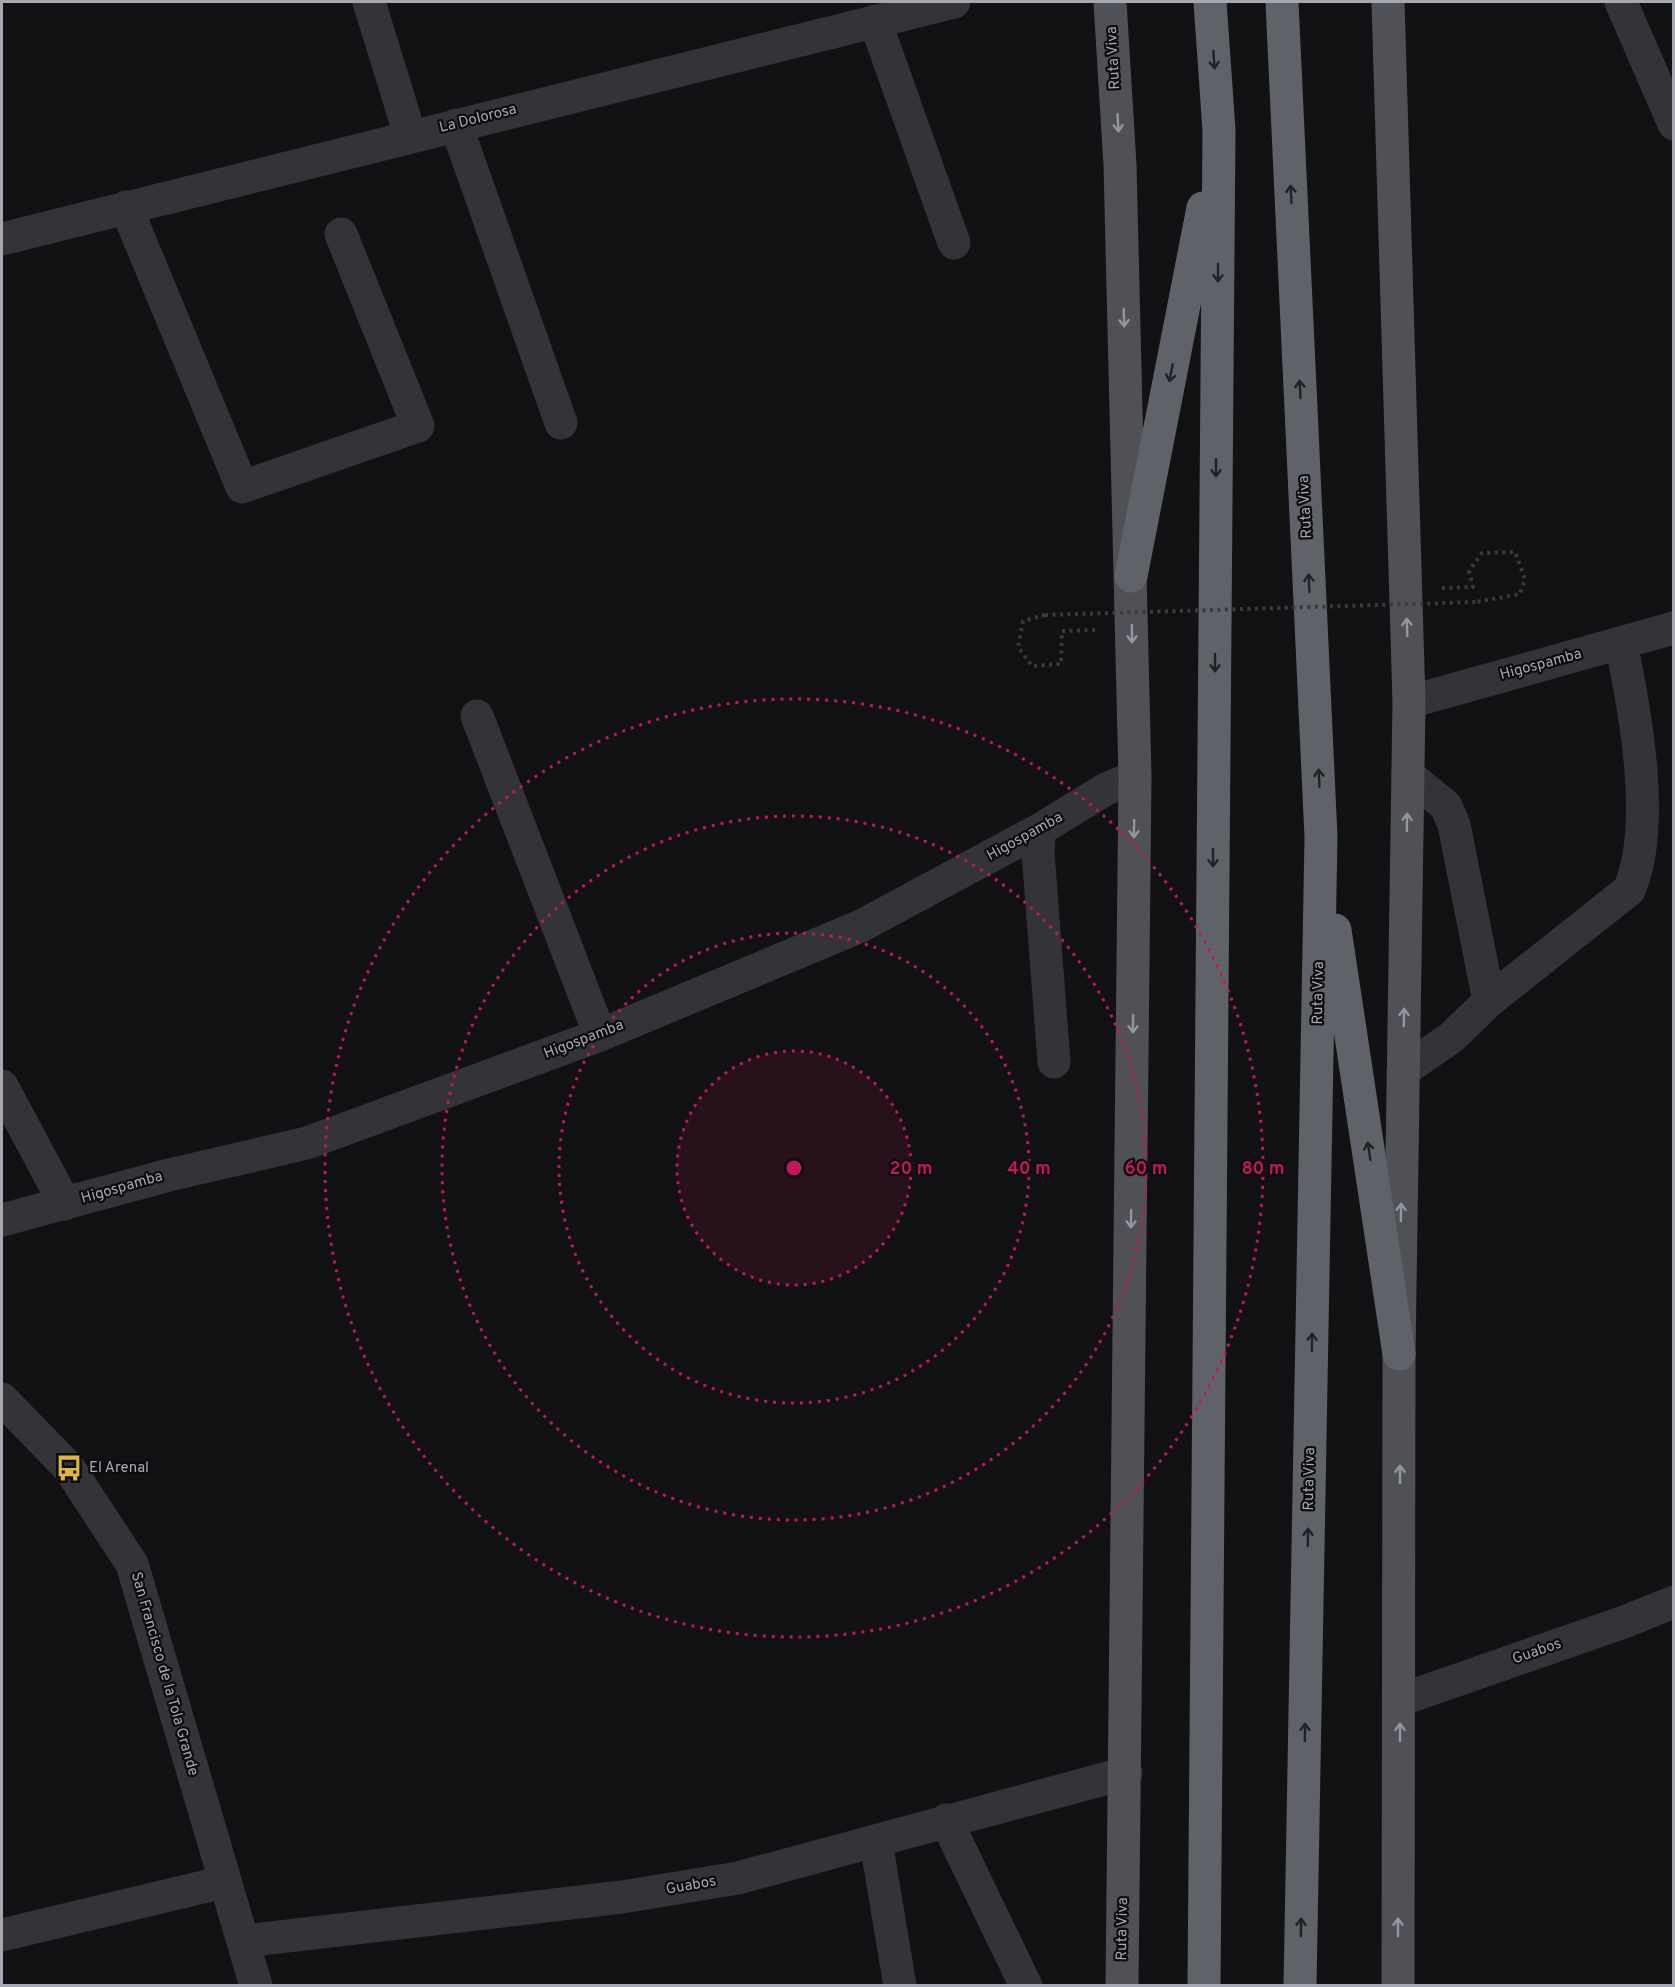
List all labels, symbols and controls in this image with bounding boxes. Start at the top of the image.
street label: Ruta Viva [1103,26,1125,90]
one-way arrow [1209,49,1220,69]
street label: La Dolorosa [437,100,519,138]
one-way arrow [1112,112,1123,132]
one-way arrow [1286,184,1297,204]
one-way arrow [1212,262,1224,282]
one-way arrow [1118,307,1130,327]
one-way arrow [1165,363,1176,382]
one-way arrow [1295,379,1306,399]
one-way arrow [1210,457,1222,477]
street label: Ruta Viva [1295,475,1317,539]
one-way arrow [1304,574,1315,594]
one-way arrow [1401,617,1412,637]
one-way arrow [1126,624,1138,644]
street label: Higospamba [1498,645,1584,685]
one-way arrow [1209,652,1221,672]
one-way arrow [1313,769,1324,789]
street label: Higospamba [984,808,1066,866]
one-way arrow [1401,812,1413,832]
one-way arrow [1129,819,1140,839]
one-way arrow [1207,847,1219,867]
street label: Ruta Viva [1309,961,1329,1025]
one-way arrow [1398,1007,1410,1027]
one-way arrow [1127,1014,1139,1034]
street label: Higospamba [541,1016,627,1064]
one-way arrow [1363,1142,1374,1161]
centre of rings [784,1158,804,1178]
text: 20 m [889,1158,933,1181]
text: 40 m [1007,1158,1051,1181]
text: 60 m [1124,1158,1168,1181]
text: 80 m [1241,1158,1285,1181]
street label: Higospamba [79,1167,165,1209]
one-way arrow [1395,1202,1407,1222]
one-way arrow [1125,1209,1137,1229]
one-way arrow [1306,1333,1318,1353]
street label: Ruta Viva [1300,1447,1320,1511]
bus stop icon: El Arenal [54,1453,84,1483]
place label: El Arenal [89,1459,149,1478]
one-way arrow [1394,1464,1406,1484]
one-way arrow [1303,1528,1314,1548]
street label: San Francisco de la Tola Grande [126,1570,202,1778]
street label: Guabos [1510,1635,1564,1669]
one-way arrow [1299,1723,1311,1743]
one-way arrow [1394,1723,1406,1743]
street label: Guabos [664,1872,718,1900]
street label: Ruta Viva [1113,1897,1133,1961]
one-way arrow [1295,1918,1307,1938]
one-way arrow [1392,1918,1404,1938]

